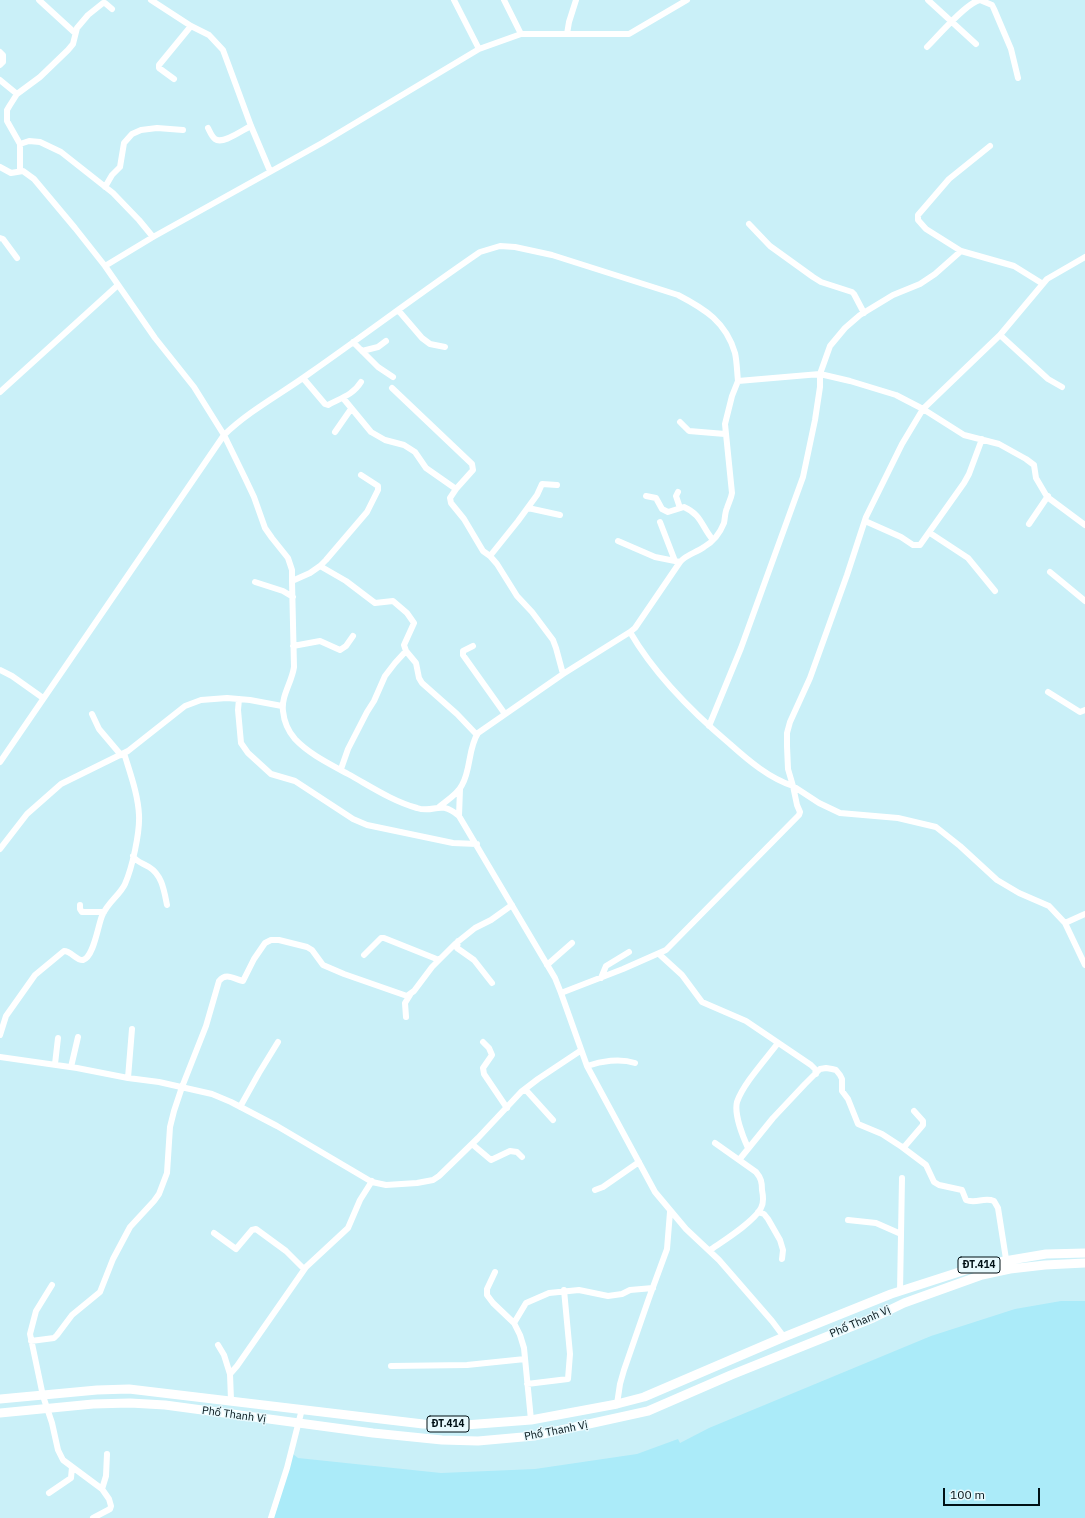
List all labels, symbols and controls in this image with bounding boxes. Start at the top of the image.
road number: ĐT.414 [958,1257,1000,1273]
street label: Phố Thanh Vị [828,1303,892,1341]
street label: Phố Thanh Vị [201,1404,267,1426]
road number: ĐT.414 [427,1416,469,1432]
street label: Phố Thanh Vị [523,1418,589,1444]
scale bar [945,1480,1042,1506]
text: 100 m [950,1487,985,1502]

